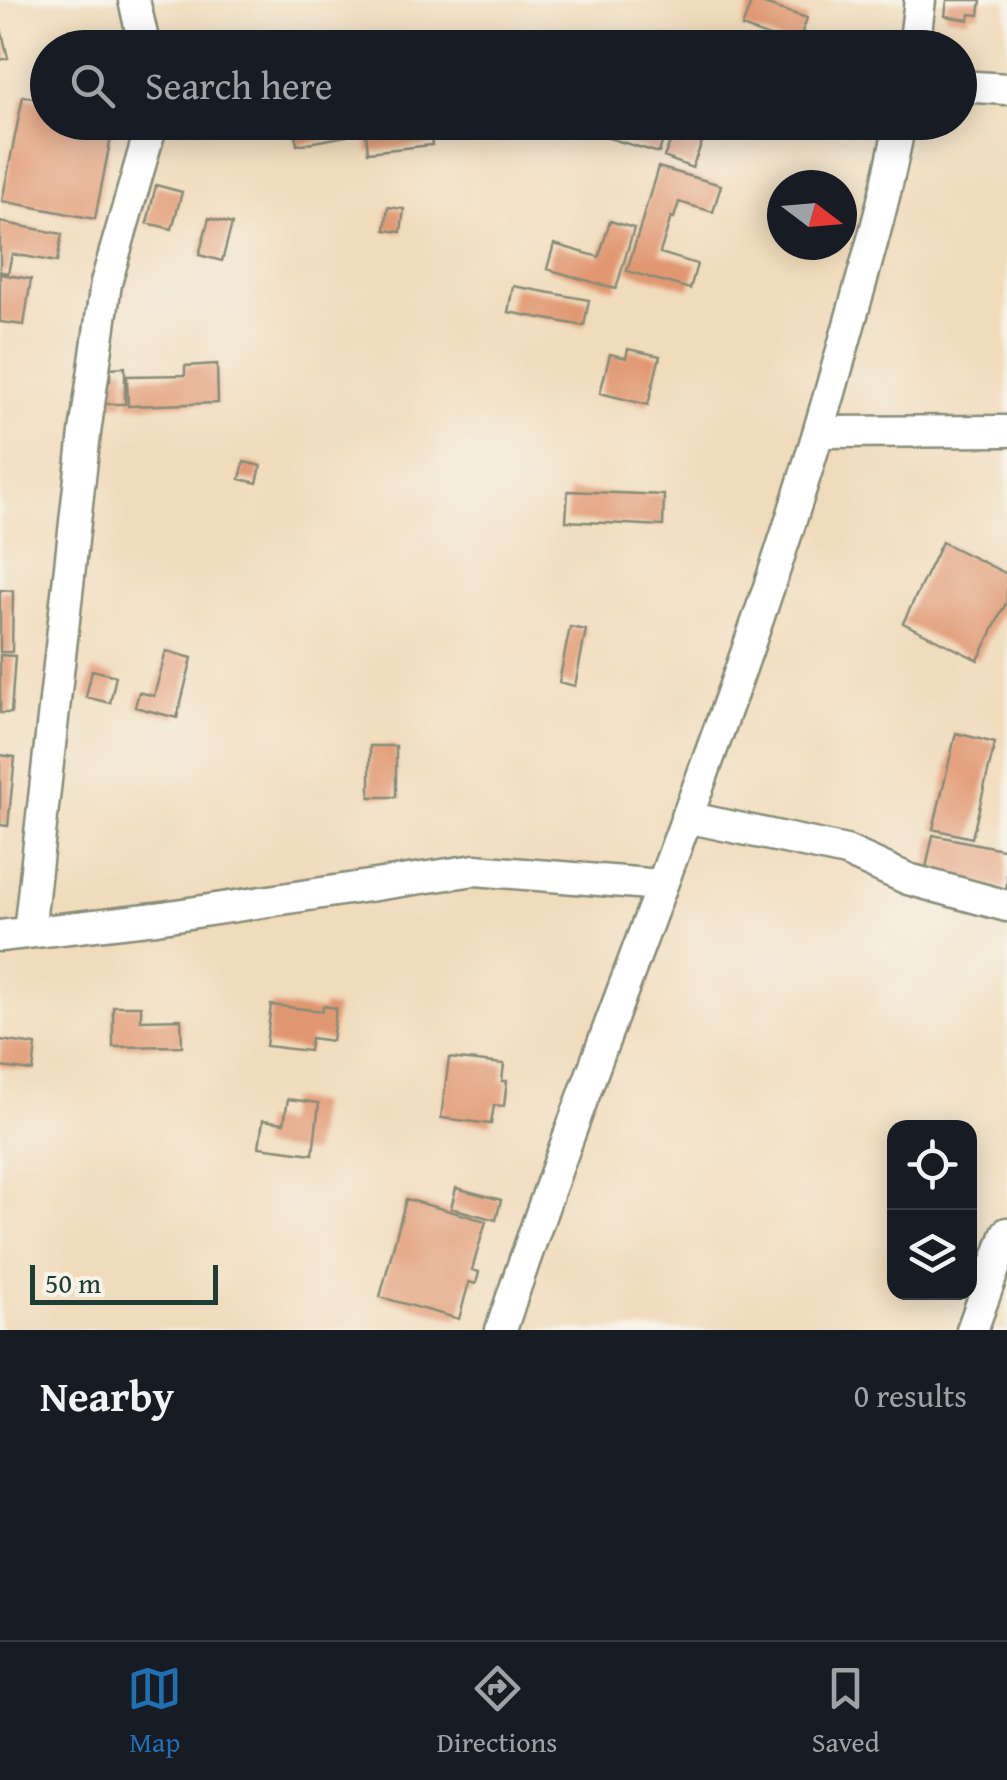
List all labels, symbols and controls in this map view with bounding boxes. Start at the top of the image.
search box [30,30,977,140]
text: Search here [145,57,333,113]
icon: search [65,58,120,113]
north arrow [767,170,857,260]
map controls [887,1120,977,1300]
button: locate [887,1120,977,1210]
button: layers [887,1210,977,1300]
scale bar [30,1260,218,1304]
text: 50 m [45,1262,101,1303]
text: Nearby [40,1365,174,1426]
text: 0 results [854,1372,967,1419]
tab: Map [127,1661,182,1762]
tab: Directions [437,1661,557,1762]
tab: Saved [812,1661,880,1762]

